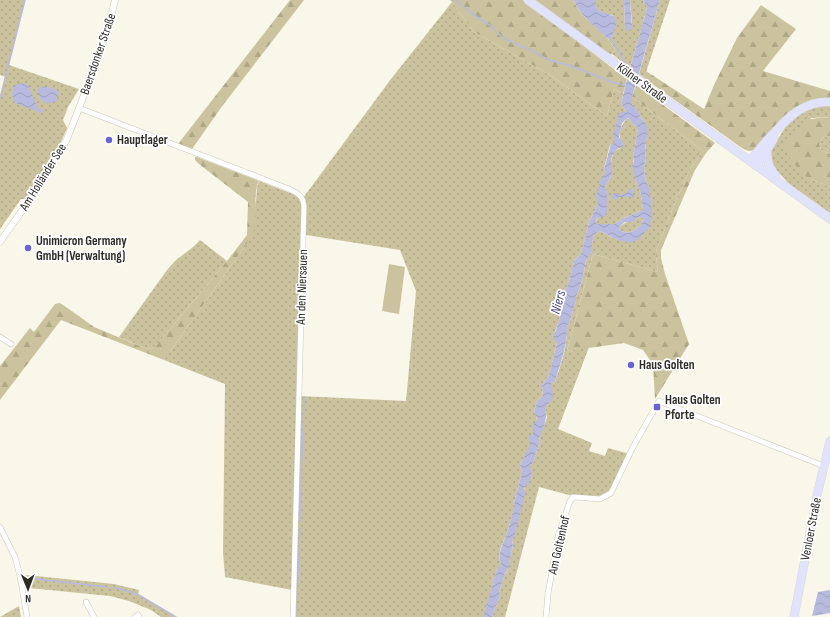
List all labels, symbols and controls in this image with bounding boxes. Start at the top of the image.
street label: Baersdonker Straße [77,11,119,97]
street label: Kölner Straße [614,59,670,107]
place label: Hauptlager [117,132,168,148]
marker: Hauptlager [104,135,114,145]
street label: Am Holländer See [16,140,70,214]
place label: Unimicron Germany GmbH (Verwaltung) [36,233,127,264]
marker: Unimicron Germany GmbH (Verwaltung) [23,243,33,253]
street label: An den Niersauen [293,249,311,326]
water label: Niers [547,288,569,316]
place label: Haus Golten [639,357,695,373]
marker: Haus Golten [626,360,636,370]
place label: Haus Golten Pforte [665,392,721,423]
marker: Haus Golten Pforte [652,402,662,412]
street label: Venloer Straße [797,496,825,562]
street label: Am Goltenhof [544,514,574,577]
north arrow [8,569,48,609]
text: N [25,592,31,605]

